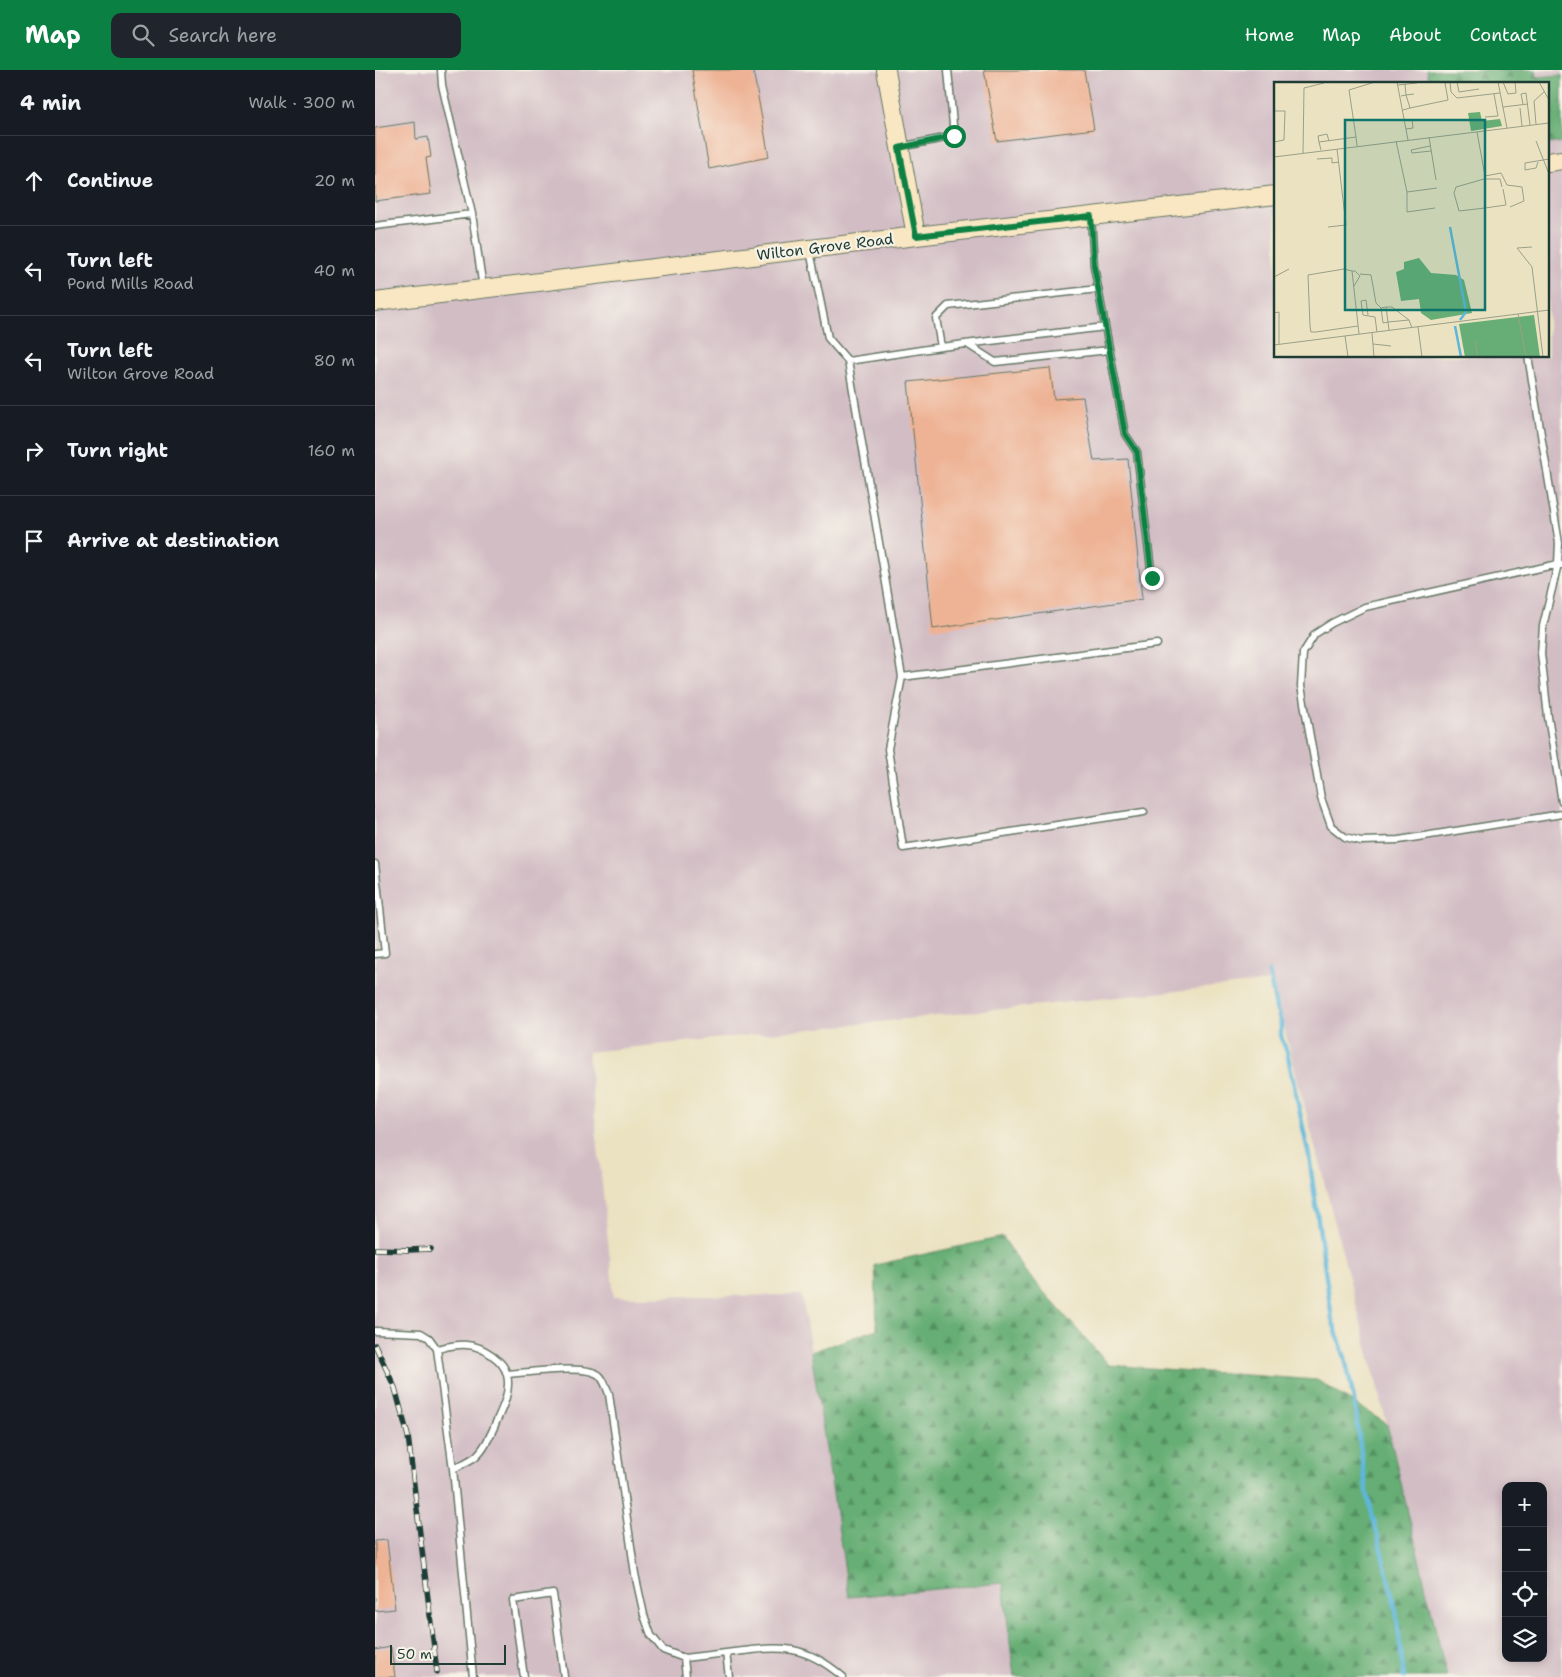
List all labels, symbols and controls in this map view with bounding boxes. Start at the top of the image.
search box [111,13,461,58]
text: Map [25,19,81,51]
icon: search [129,21,157,49]
text: Search here [169,23,277,48]
text: Home [1245,23,1294,47]
text: Map [1322,23,1361,47]
text: About [1389,23,1442,47]
text: Contact [1470,23,1537,47]
inset map [1274,82,1549,358]
text: 4 min [20,89,81,117]
text: Walk · 300 m [248,92,355,113]
route start [943,125,966,148]
icon: ahead [20,167,48,195]
text: Continue [67,168,153,193]
text: 20 m [314,170,355,191]
street label: Wilton Grove Road [755,229,895,265]
text: Turn left [67,248,153,273]
icon: left [20,257,48,285]
text: 40 m [313,260,355,281]
text: Pond Mills Road [67,273,194,294]
text: Turn left [67,338,153,363]
icon: left [20,347,48,375]
text: 80 m [314,350,355,371]
text: Wilton Grove Road [67,363,214,384]
icon: right [20,437,48,465]
text: Turn right [67,438,168,463]
text: 160 m [308,440,355,461]
icon: arrive [20,527,48,555]
text: Arrive at destination [67,528,279,553]
route end [1141,567,1164,590]
map controls [1502,1482,1547,1662]
button: + [1502,1482,1547,1527]
button: − [1502,1527,1547,1572]
button: locate [1502,1572,1547,1617]
button: layers [1502,1617,1547,1662]
scale bar [390,1642,506,1665]
text: 50 m [397,1645,432,1663]

